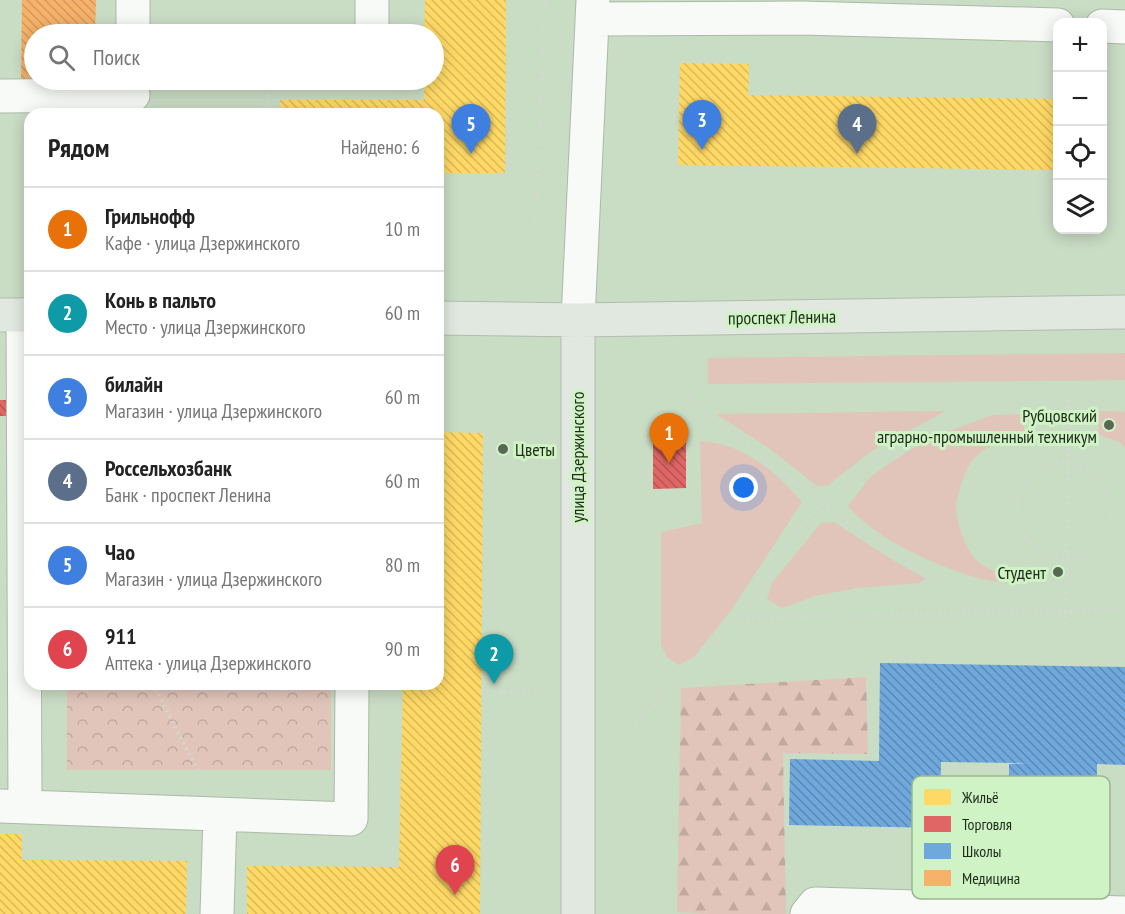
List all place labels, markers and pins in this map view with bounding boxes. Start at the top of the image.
pin: 3 [682,100,722,150]
pin: 5 [452,104,490,154]
pin: 4 [838,104,876,154]
place label: Рубцовский аграрно-промышленный техникум [877,404,1097,448]
pin: 1 [650,414,688,463]
marker: Рубцовский аграрно-промышленный техникум [1102,418,1116,432]
place label: Цветы [515,438,555,461]
marker: Цветы [496,442,510,456]
place label: Студент [997,561,1046,584]
marker: Студент [1051,565,1065,579]
pin: 2 [474,634,514,684]
pin: 6 [436,846,474,895]

